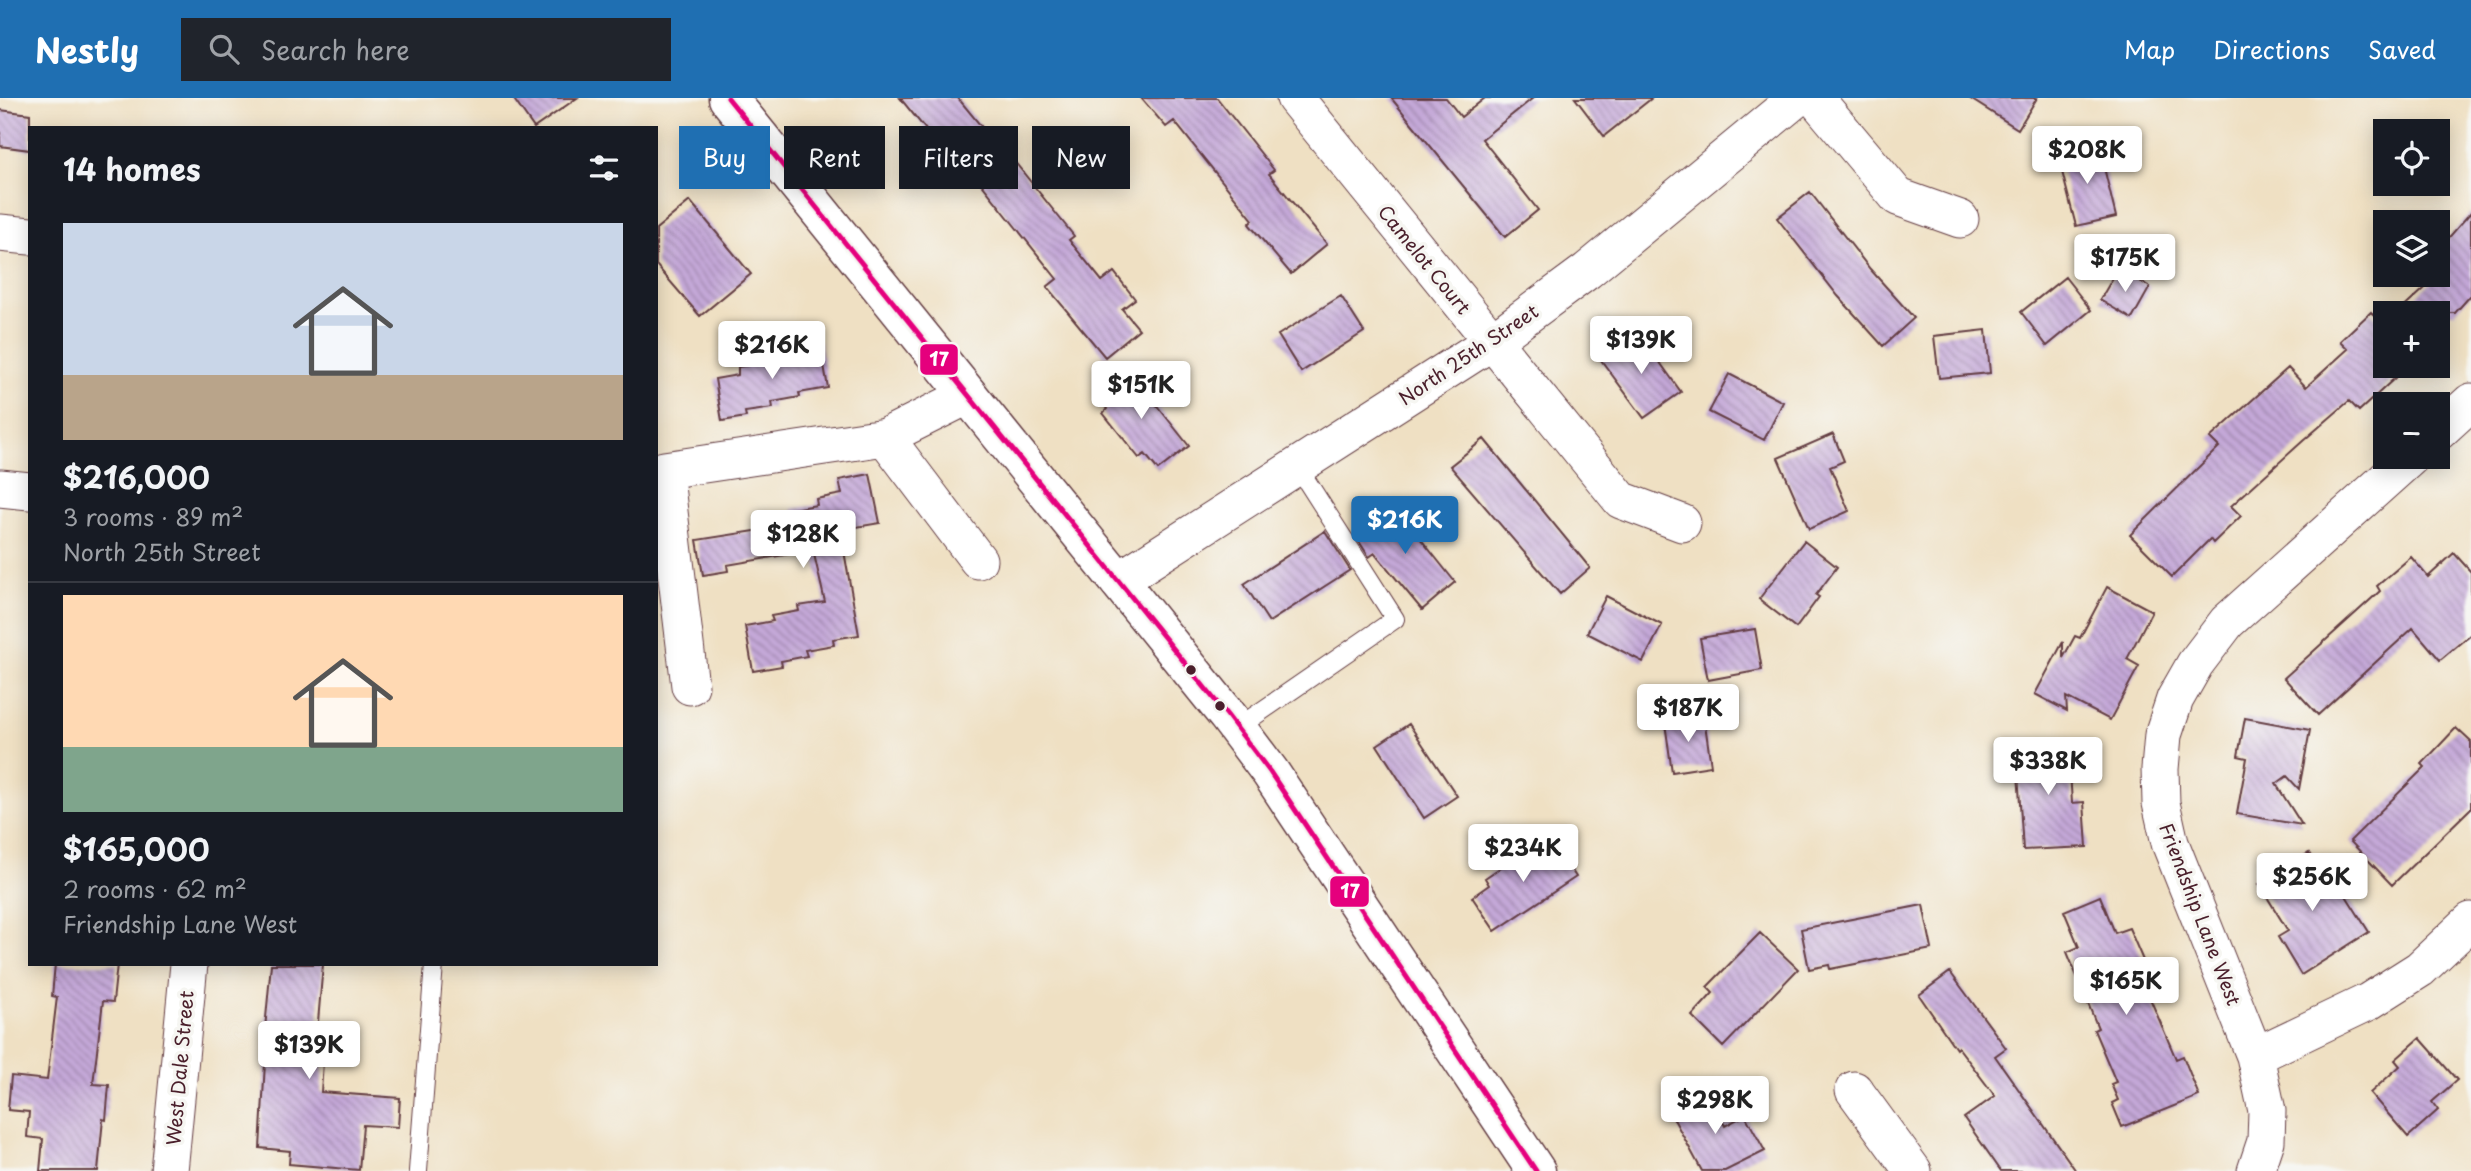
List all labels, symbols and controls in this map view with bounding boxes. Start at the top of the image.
search box [181,18,671,81]
text: Nestly [35,24,139,74]
icon: search [205,30,243,68]
text: Search here [261,30,410,69]
text: Map [2124,31,2175,67]
text: Directions [2213,31,2330,67]
text: Saved [2368,31,2436,67]
map controls [2373,119,2450,469]
button: locate [2373,119,2450,196]
chip: Buy [679,126,770,189]
chip: Rent [784,126,885,189]
chip: Filters [899,126,1018,189]
chip: New [1032,126,1130,189]
pin: $208K [2038,126,2136,186]
text: $208K [2048,131,2126,166]
text: 14 homes [63,146,201,191]
icon: filters [585,149,623,187]
street label: Camelot Court [1372,198,1478,320]
button: layers [2373,210,2450,287]
pin: $175K [2076,234,2174,294]
text: $175K [2090,239,2160,274]
icon: home [280,268,406,394]
street label: North 25th Street [1393,297,1544,411]
button: + [2373,301,2450,378]
pin: $139K [1592,316,1690,376]
text: $139K [1606,321,1676,356]
pin: $216K [723,322,821,381]
text: $216K [734,326,810,361]
line badge: 17 [919,343,959,376]
text: 17 [929,344,949,372]
pin: $151K [1092,362,1190,421]
text: $151K [1107,366,1175,401]
button: − [2373,392,2450,469]
text: $216,000 [63,454,210,499]
pin: $216K [1356,496,1454,556]
text: 3 rooms · 89 m² [63,499,243,534]
text: $216K [1367,501,1443,536]
pin: $128K [754,510,852,570]
text: $128K [767,515,839,550]
text: North 25th Street [63,534,261,569]
icon: home [280,640,406,766]
unlabelled marker [1184,663,1198,677]
pin: $187K [1639,684,1737,744]
text: $187K [1653,689,1723,724]
unlabelled marker [1213,699,1227,713]
pin: $338K [1999,738,2097,797]
text: $338K [2009,742,2087,777]
street label: Friendship Lane West [2153,819,2249,1010]
pin: $234K [1474,824,1572,884]
text: $165,000 [63,826,210,871]
text: $234K [1484,829,1562,864]
pin: $256K [2263,854,2361,913]
text: $256K [2273,858,2351,893]
text: 2 rooms · 62 m² [63,871,247,906]
line badge: 17 [1329,875,1370,908]
text: 17 [1340,876,1360,904]
text: Friendship Lane West [63,906,297,941]
pin: $165K [2077,958,2175,1017]
text: $165K [2090,962,2162,997]
street label: West Dale Street [158,989,200,1147]
pin: $139K [260,1021,358,1081]
text: $139K [274,1026,344,1061]
pin: $298K [1666,1076,1764,1136]
text: $298K [1677,1081,1753,1116]

